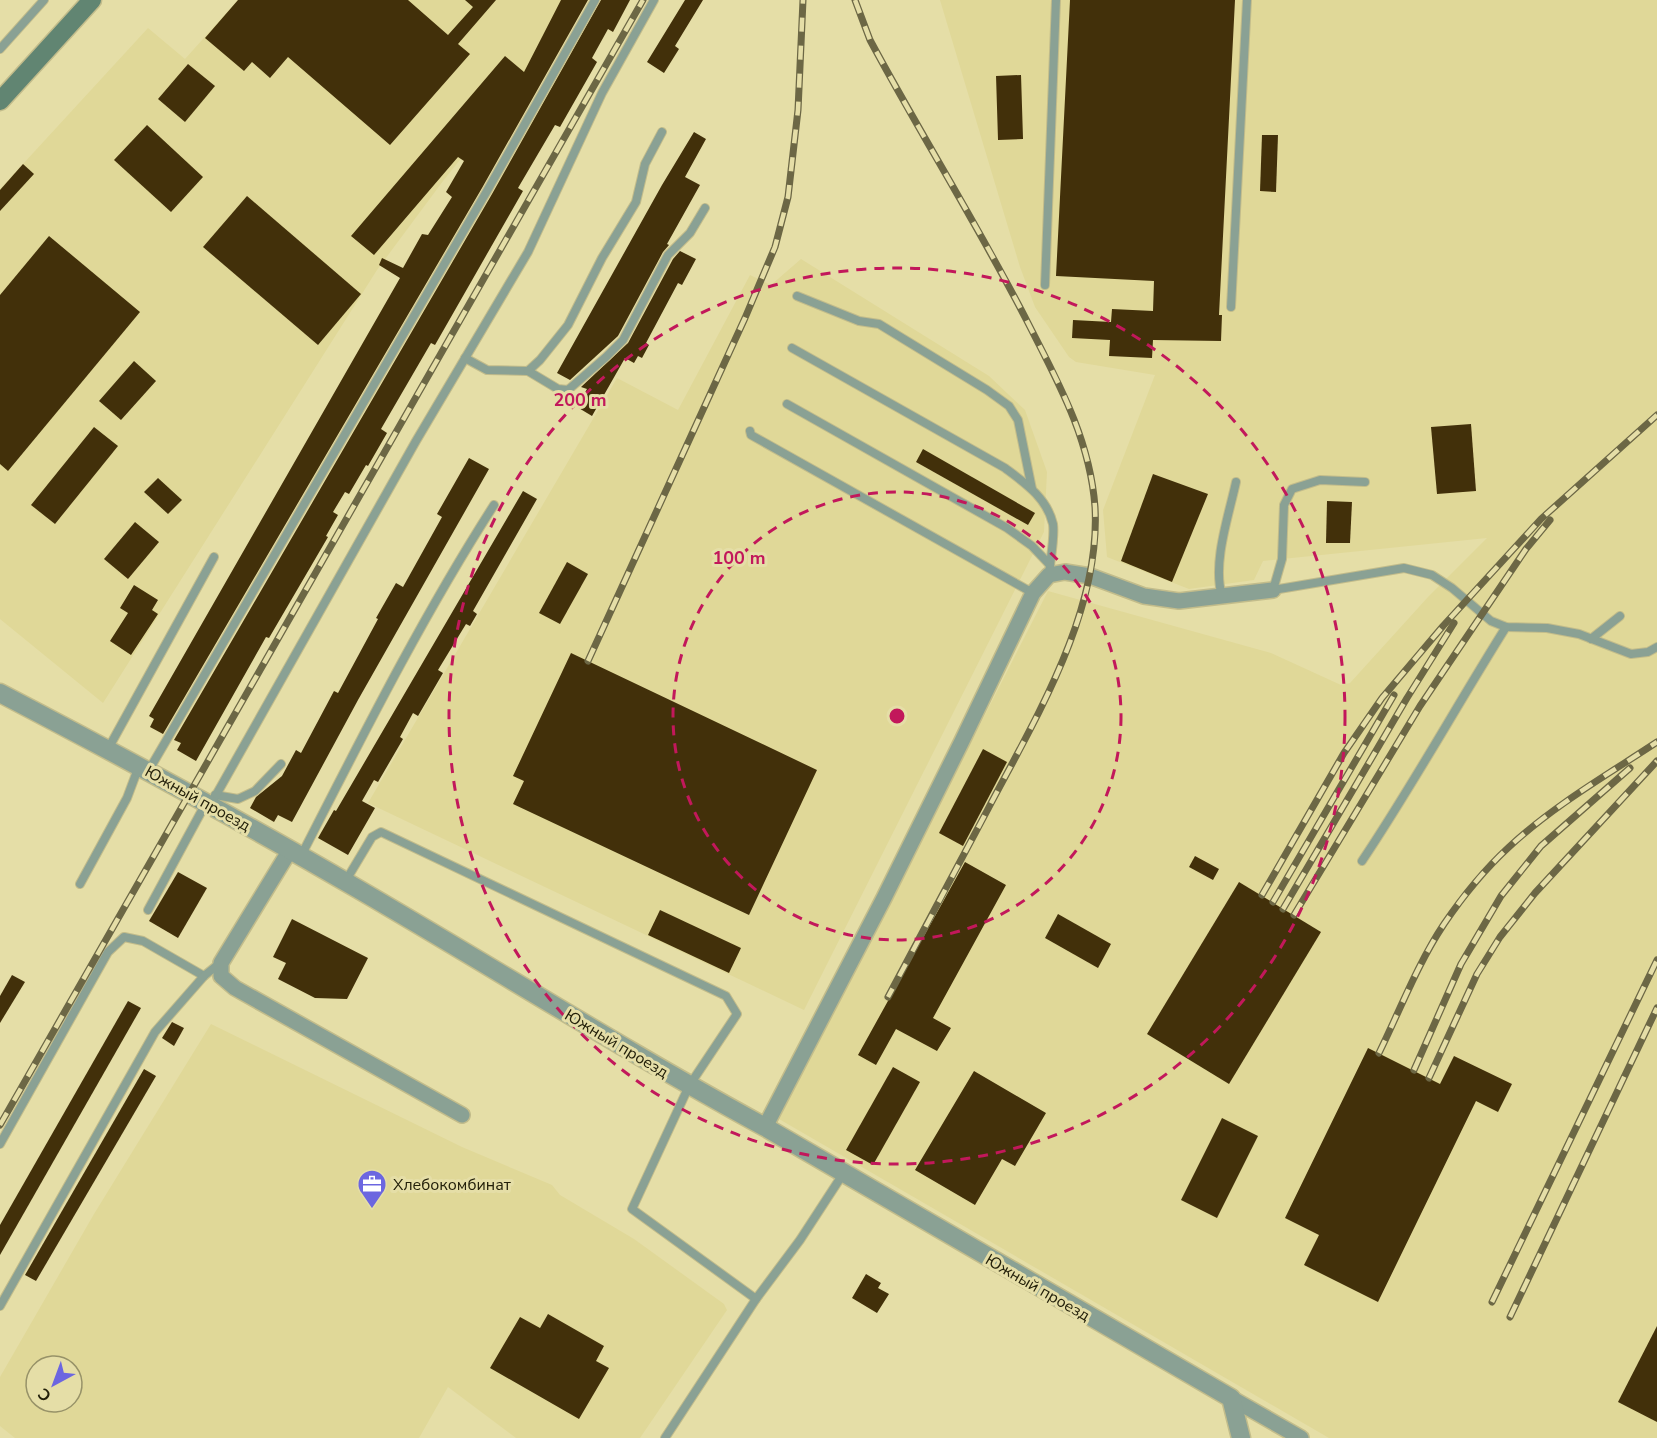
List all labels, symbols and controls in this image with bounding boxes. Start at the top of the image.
text: 200 m [553,388,607,412]
text: 100 m [712,546,766,570]
centre of rings [887,706,907,726]
street label: Южный проезд [141,761,255,837]
street label: Южный проезд [560,1004,673,1084]
office icon: Хлебокомбинат [356,1168,388,1210]
place label: Хлебокомбинат [393,1174,512,1196]
street label: Южный проезд [981,1249,1094,1327]
north arrow [24,1354,84,1414]
text: С [33,1383,56,1406]

